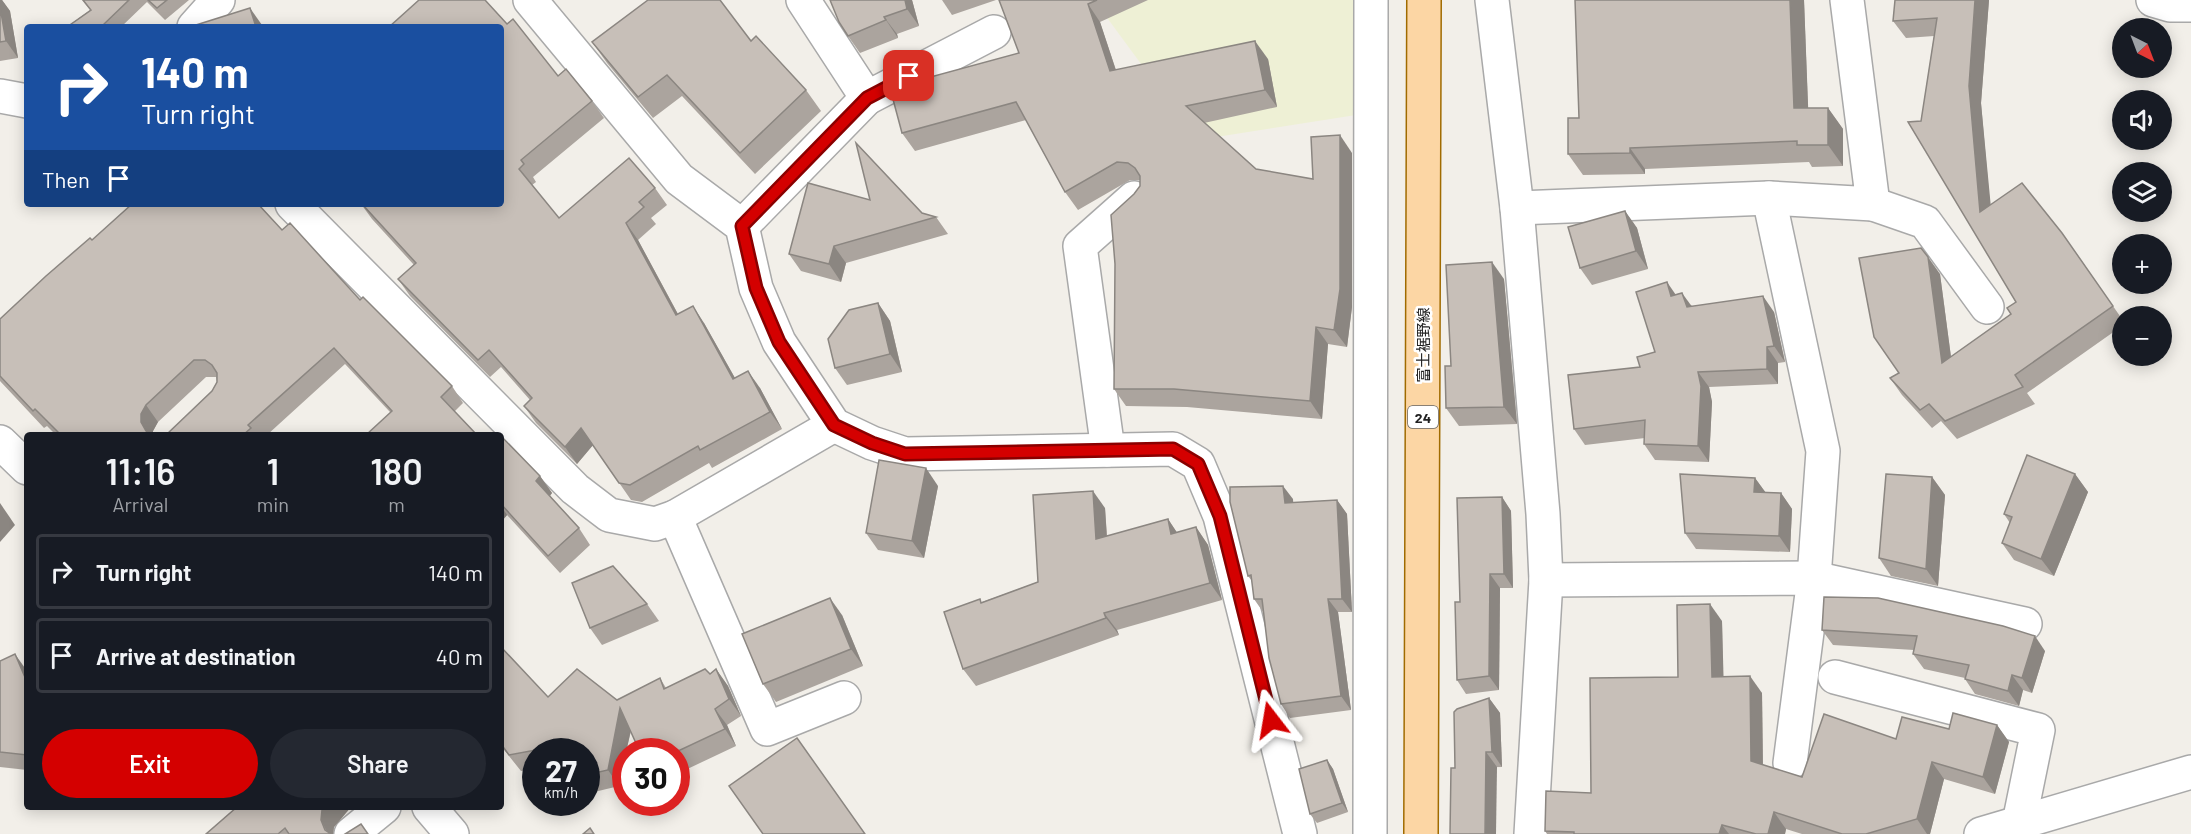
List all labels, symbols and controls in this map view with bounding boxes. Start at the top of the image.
north arrow [2112,18,2172,78]
map controls [2112,18,2172,366]
text: 140 m [141,46,249,96]
icon: right [42,48,120,126]
pin [883,50,934,101]
icon: arrive [892,59,925,92]
button: sound [2112,90,2172,150]
text: Turn right [141,97,255,129]
icon: arrive [102,162,135,195]
button: layers [2112,162,2172,222]
text: Then [42,166,90,192]
button: + [2112,234,2172,294]
button: − [2112,306,2172,366]
street label: 富士裾野線 [1414,307,1432,383]
road number: 24 [1408,406,1438,428]
text: 11:16 [105,449,175,492]
text: 1 [267,449,279,492]
text: 180 [370,449,423,492]
text: Arrival [112,492,168,516]
text: min [257,492,289,516]
text: m [388,492,405,516]
icon: right [45,555,78,588]
text: Turn right [96,559,191,585]
text: 140 m [428,559,483,585]
icon: arrive [45,639,78,672]
text: Arrive at destination [96,643,295,669]
text: 40 m [436,643,483,669]
position arrow [1239,688,1303,752]
button: Exit [42,729,258,798]
button: Share [270,729,486,798]
speed limit sign: 30 [612,738,690,816]
text: 27 [545,752,577,788]
text: km/h [544,783,578,801]

